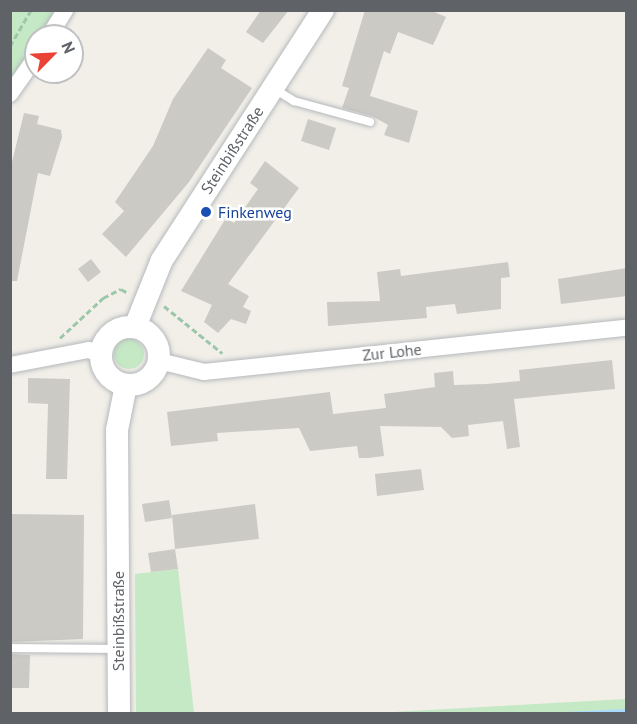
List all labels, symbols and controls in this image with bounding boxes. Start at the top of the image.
north arrow [24,24,84,84]
text: N [57,39,80,56]
street label: Steinbißstraße [197,103,267,197]
place label: Finkenweg [218,202,292,222]
marker: Finkenweg [199,205,213,219]
street label: Zur Lohe [361,339,423,365]
street label: Steinbißstraße [108,571,128,671]

